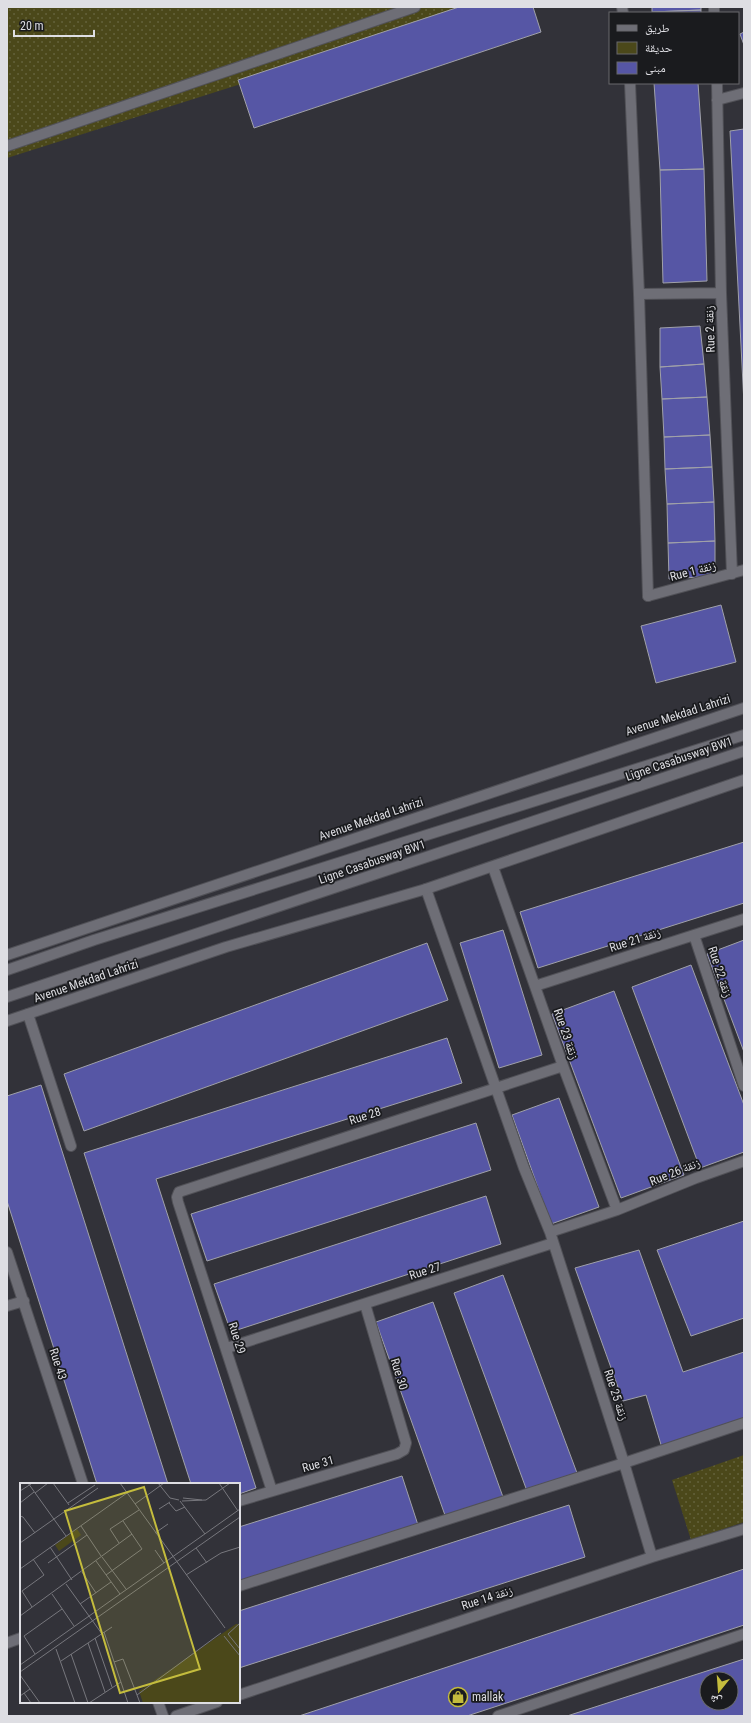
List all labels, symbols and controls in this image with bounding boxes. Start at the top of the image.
scale bar [14,12,94,38]
legend [609,12,739,84]
text: 20 m [20,19,44,33]
text: طريق [645,21,670,35]
text: حديقة [645,41,673,55]
text: مبنى [645,61,666,75]
street label: Rue 2 زنقة [702,305,718,353]
street label: Rue 1 زنقة [668,558,718,584]
street label: Avenue Mekdad Lahrizi [624,691,732,739]
street label: Ligne Casabusway BW1 [624,734,734,784]
street label: Avenue Mekdad Lahrizi [317,795,425,843]
street label: Ligne Casabusway BW1 [317,837,427,887]
street label: Rue 21 زنقة [608,925,663,955]
street label: Rue 22 زنقة [705,945,735,1000]
street label: Avenue Mekdad Lahrizi [32,957,140,1005]
street label: Rue 23 زنقة [551,1007,581,1062]
street label: Rue 28 [347,1104,383,1128]
street label: Rue 26 زنقة [648,1155,703,1188]
street label: Rue 27 [407,1259,443,1283]
street label: Rue 29 [225,1320,249,1356]
street label: Rue 43 [46,1346,70,1382]
street label: Rue 30 [388,1356,410,1392]
street label: Rue 25 زنقة [601,1368,631,1423]
street label: Rue 31 [300,1453,336,1475]
inset map [20,1483,240,1703]
street label: Rue 14 زنقة [460,1583,515,1613]
north arrow [699,1671,739,1711]
shop icon: mallak [447,1686,469,1708]
place label: mallak [472,1690,504,1704]
text: ش [708,1691,724,1708]

